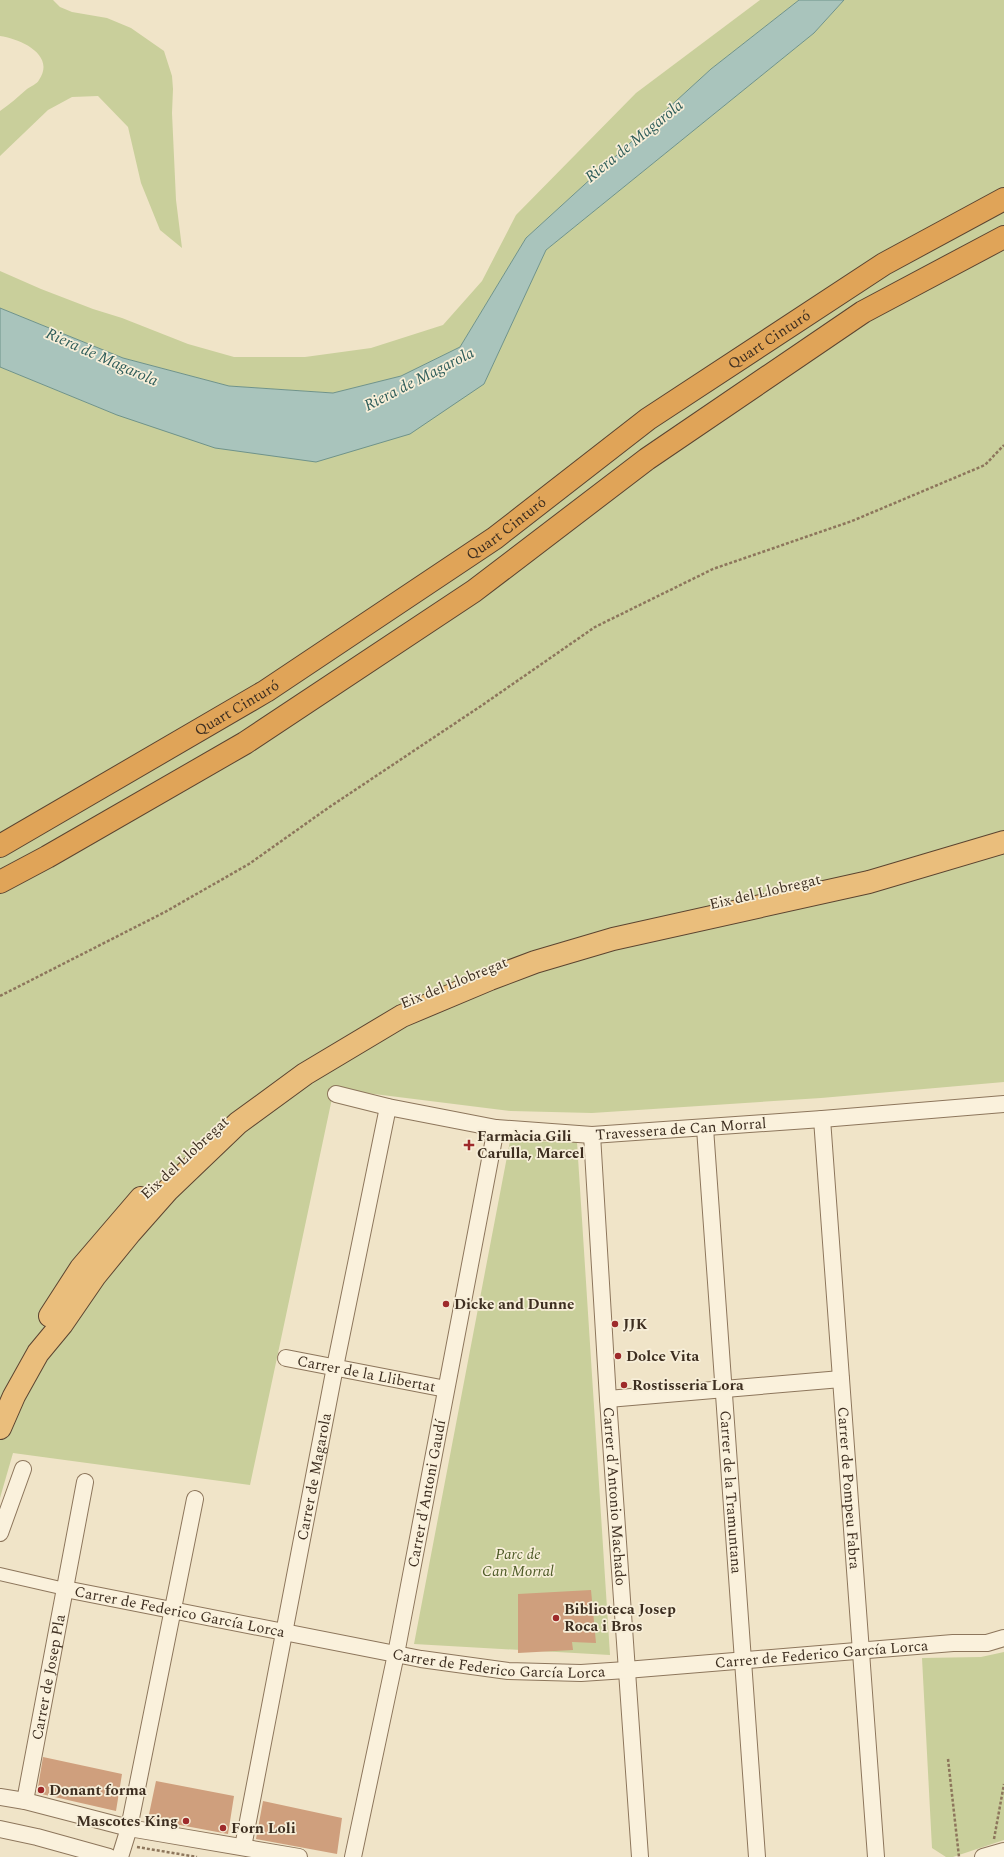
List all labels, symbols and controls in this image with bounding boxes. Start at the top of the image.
water label: Riera de Magarola [579,94,689,188]
street label: Quart Cinturó [723,304,815,375]
water label: Riera de Magarola [42,321,162,393]
water label: Riera de Magarola [360,341,478,417]
street label: Quart Cinturó [461,491,551,566]
street label: Quart Cinturó [190,674,284,742]
street label: Eix del Llobregat [707,868,823,916]
street label: Eix del Llobregat [397,951,511,1015]
street label: Eix del Llobregat [136,1111,234,1205]
street label: Travessera de Can Morral [595,1111,767,1146]
place label: Farmàcia Gili Carulla, Marcel [477,1125,585,1165]
marker: Farmàcia Gili Carulla, Marcel [464,1140,474,1150]
place label: Dicke and Dunne [454,1293,574,1316]
marker: Dicke and Dunne [441,1299,451,1309]
place label: JJK [623,1313,648,1336]
marker: JJK [610,1319,620,1329]
place label: Dolce Vita [626,1345,700,1368]
street label: Carrer de la Llibertat [295,1349,438,1398]
marker: Dolce Vita [613,1351,623,1361]
place label: Rostisseria Lora [632,1374,744,1397]
marker: Rostisseria Lora [619,1380,629,1390]
street label: Carrer d'Antonio Machado [597,1406,633,1587]
street label: Carrer de Pompeu Fabra [832,1406,866,1571]
street label: Carrer de la Tramuntana [714,1409,748,1575]
street label: Carrer de Magarola [290,1410,338,1542]
street label: Carrer d'Antoni Gaudí [401,1416,452,1569]
park label: Parc de Can Morral [482,1543,554,1583]
street label: Carrer de Federico García Lorca [73,1580,288,1644]
place label: Biblioteca Josep Roca i Bros [564,1598,676,1638]
street label: Carrer de Josep Pla [25,1612,72,1742]
marker: Biblioteca Josep Roca i Bros [551,1613,561,1623]
street label: Carrer de Federico García Lorca [714,1634,930,1674]
street label: Carrer de Federico García Lorca [391,1642,607,1685]
place label: Donant forma [49,1779,147,1802]
marker: Donant forma [36,1785,46,1795]
place label: Mascotes King [76,1810,178,1833]
marker: Mascotes King [181,1816,191,1826]
place label: Forn Loli [231,1817,296,1840]
marker: Forn Loli [218,1823,228,1833]

